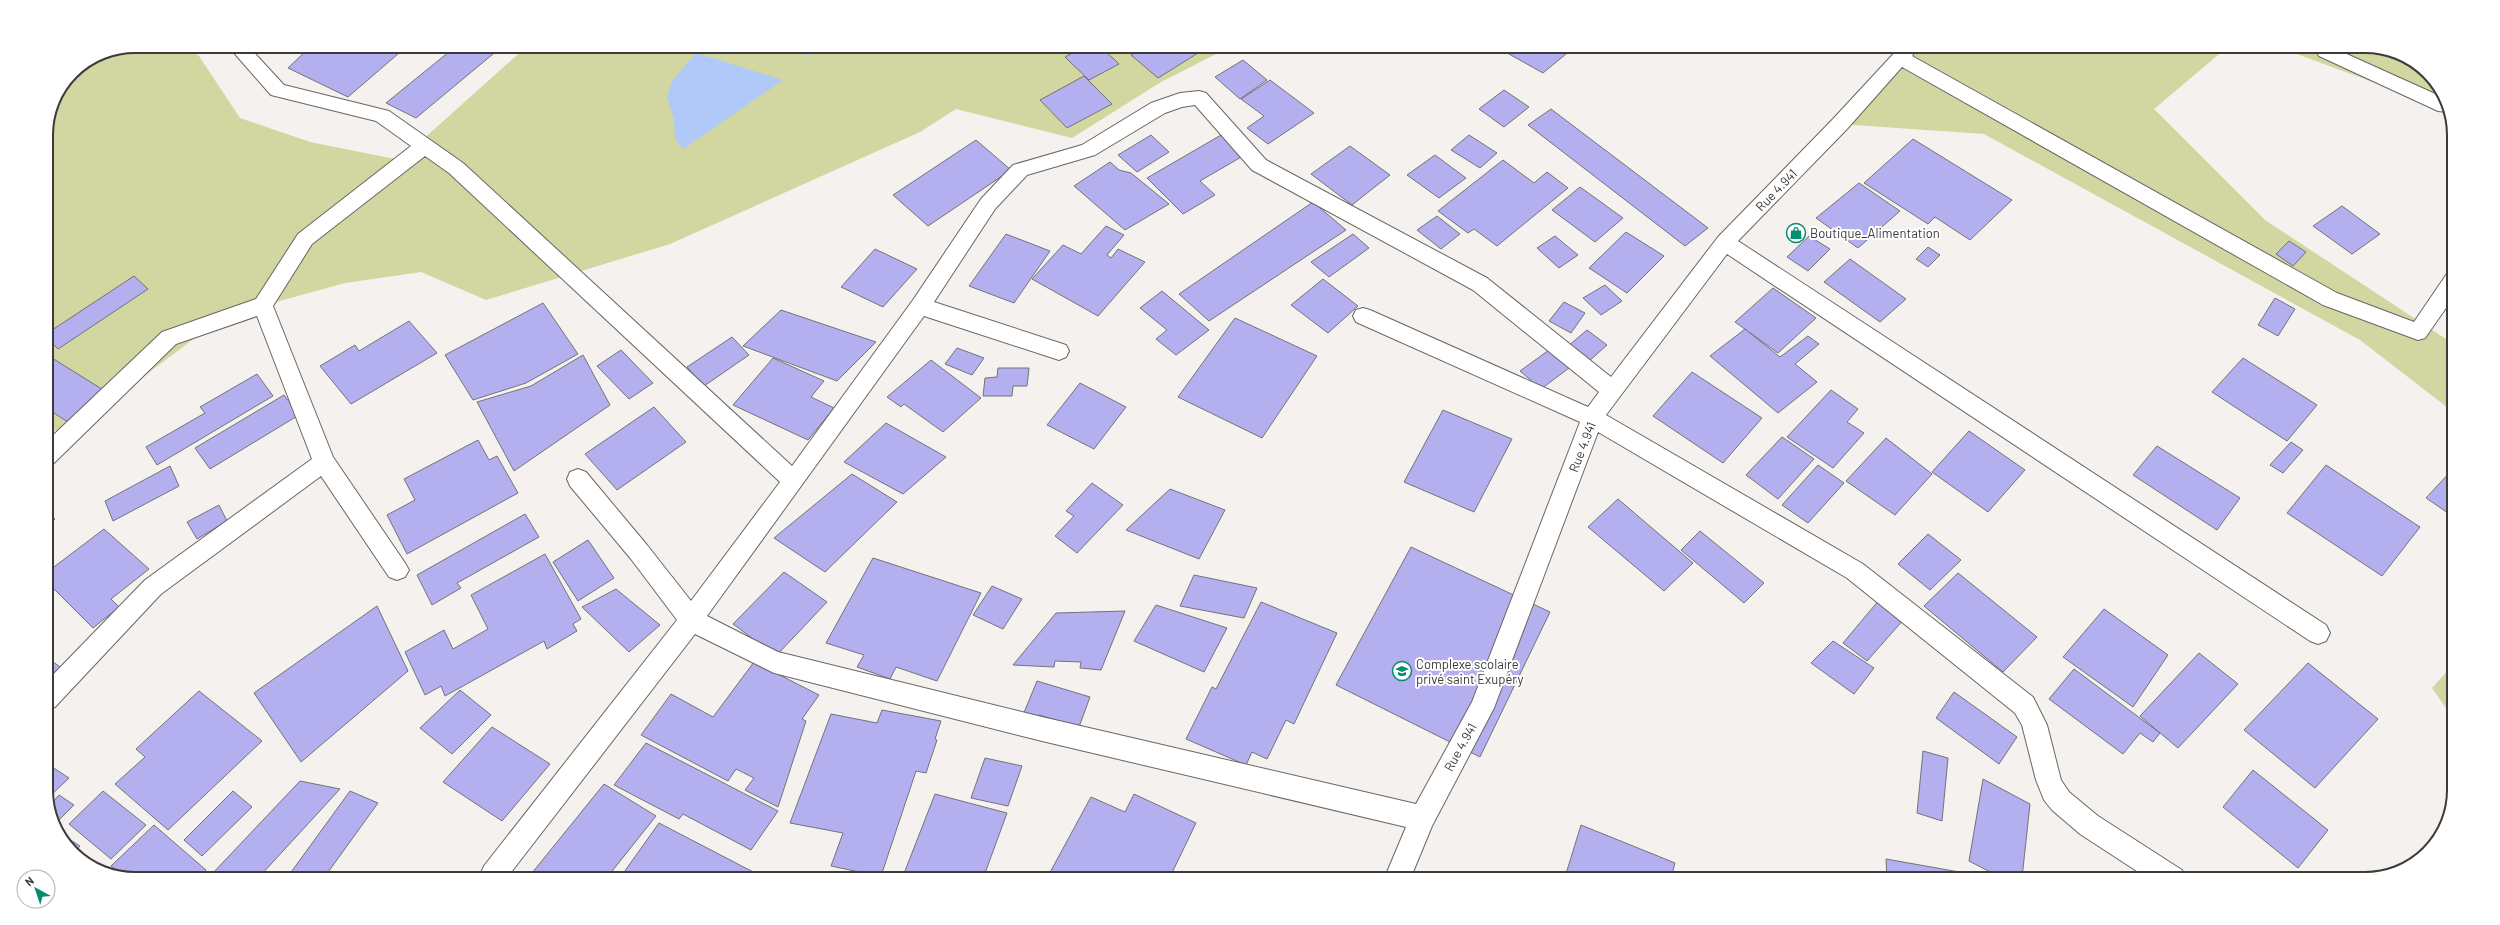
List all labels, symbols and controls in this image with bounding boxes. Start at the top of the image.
street label: Rue 4.941 [1752,166,1800,214]
shop icon: Boutique_Alimentation [1785,222,1807,244]
place label: Boutique_Alimentation [1810,225,1940,241]
street label: Rue 4.941 [1565,420,1599,474]
place label: Complexe scolaire privé saint Exupéry [1416,656,1523,687]
school or university icon: Complexe scolaire privé saint Exupéry [1391,660,1413,682]
street label: Rue 4.941 [1440,720,1480,774]
north arrow [16,869,56,909]
text: N [22,874,36,888]

